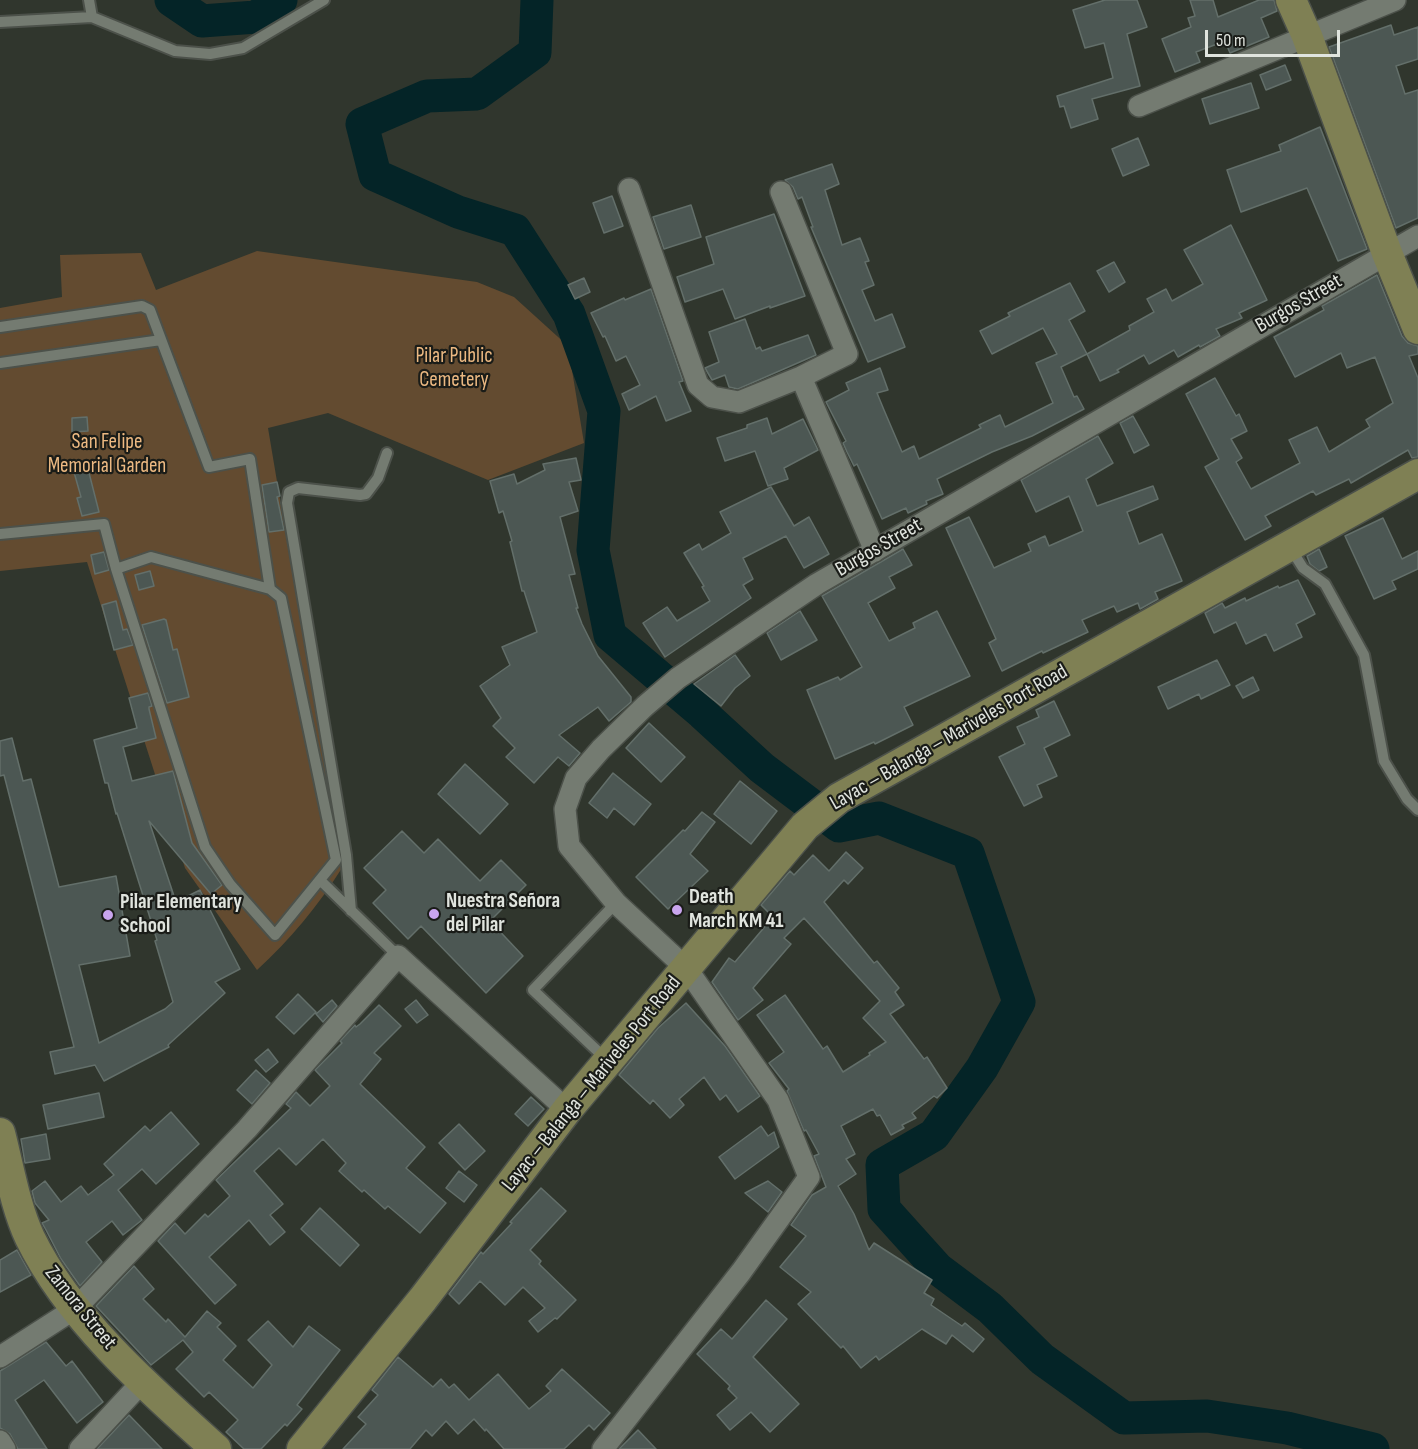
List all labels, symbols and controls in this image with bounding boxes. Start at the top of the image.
scale bar [1208,18,1343,56]
text: 50 m [1216,30,1246,51]
street label: Burgos Street [1251,269,1347,339]
park label: Pilar Public Cemetery [415,344,493,394]
park label: San Felipe Memorial Garden [48,430,166,480]
street label: Burgos Street [831,513,927,583]
street label: Layac – Balanga – Mariveles Port Road [826,660,1072,816]
place label: Death March KM 41 [689,885,784,935]
place label: Nuestra Señora del Pilar [446,889,560,939]
place label: Pilar Elementary School [120,890,242,940]
marker: Death March KM 41 [670,903,684,917]
marker: Nuestra Señora del Pilar [427,907,441,921]
marker: Pilar Elementary School [101,908,115,922]
street label: Layac – Balanga – Mariveles Port Road [497,971,687,1197]
street label: Zamora Street [39,1261,121,1355]

